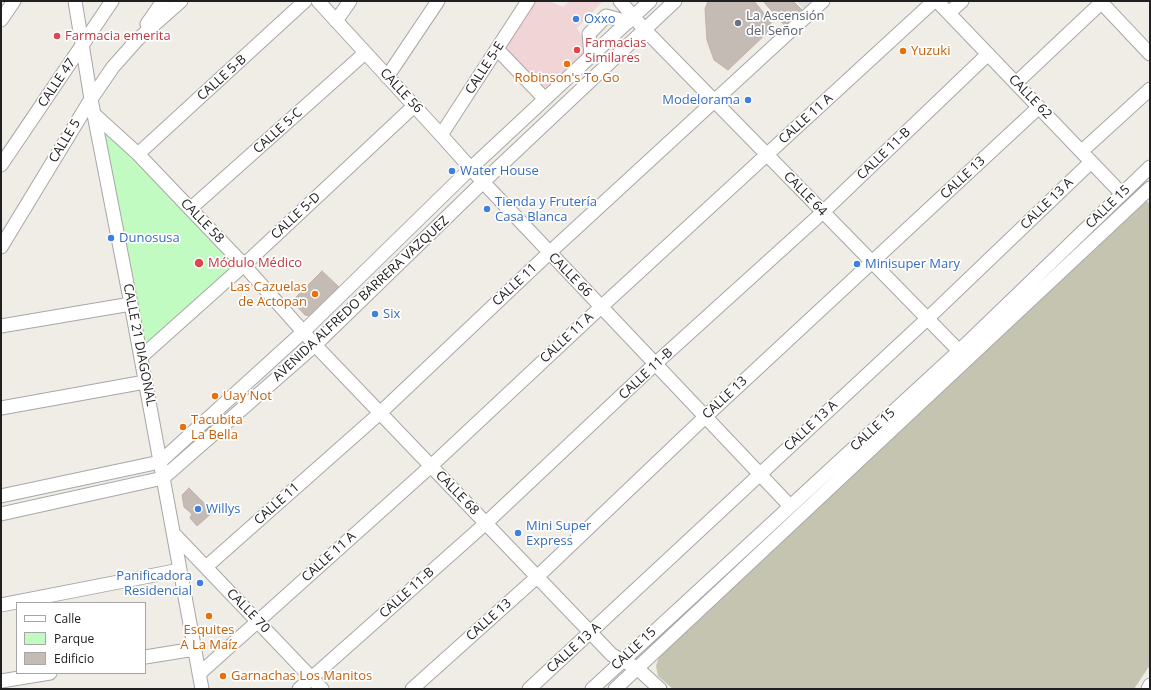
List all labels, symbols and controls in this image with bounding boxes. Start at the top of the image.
place label: La Ascensión del Señor [746,8,825,39]
place label: Oxxo [584,11,616,27]
marker: Oxxo [571,14,581,24]
marker: La Ascensión del Señor [733,18,743,28]
place label: Farmacia emerita [65,28,171,44]
marker: Farmacia emerita [52,31,62,41]
place label: Farmacias Similares [585,35,646,66]
street label: CALLE 5-E [462,39,508,97]
place label: Yuzuki [911,43,950,59]
marker: Farmacias Similares [572,45,582,55]
marker: Yuzuki [898,46,908,56]
street label: CALLE 5-B [194,52,250,104]
street label: CALLE 47 [35,56,79,110]
marker: Robinson's To Go [562,59,572,69]
street label: CALLE 56 [376,65,426,117]
place label: Robinson's To Go [514,70,620,86]
street label: CALLE 62 [1005,72,1055,122]
street label: CALLE 11 A [776,91,836,147]
place label: Modelorama [662,92,740,108]
marker: Modelorama [743,95,753,105]
street label: CALLE 5-C [250,105,306,157]
street label: CALLE 5 [46,116,84,166]
street label: CALLE 11-B [854,125,914,183]
street label: CALLE 13 [937,153,989,203]
place label: Water House [460,163,539,179]
marker: Water House [447,166,457,176]
street label: CALLE 64 [780,169,830,219]
street label: CALLE 13 A [1017,175,1077,233]
street label: CALLE 15 [1083,182,1133,232]
street label: CALLE 5-D [268,189,324,243]
place label: Tienda y Frutería Casa Blanca [495,194,597,225]
street label: CALLE 58 [177,196,227,246]
marker: Tienda y Frutería Casa Blanca [482,204,492,214]
street label: AVENIDA ALFREDO BARRERA VAZQUEZ [270,213,452,385]
place label: Dunosusa [119,230,180,246]
marker: Dunosusa [106,233,116,243]
street label: CALLE 66 [545,250,595,300]
place label: Módulo Médico [208,255,302,271]
place label: Minisuper Mary [865,256,960,272]
marker: Módulo Médico [193,257,205,269]
marker: Minisuper Mary [852,259,862,269]
street label: CALLE 11 [489,260,541,310]
place label: Las Cazuelas de Actopan [230,279,307,310]
street label: CALLE 21 DIAGONAL [119,282,159,408]
marker: Las Cazuelas de Actopan [310,289,320,299]
place label: Six [383,306,400,322]
marker: Six [370,309,380,319]
street label: CALLE 11 A [537,309,597,367]
street label: CALLE 11-B [616,345,676,403]
street label: CALLE 13 [699,373,751,423]
place label: Uay Not [223,388,272,404]
marker: Uay Not [210,391,220,401]
street label: CALLE 13 A [781,397,841,455]
street label: CALLE 15 [847,405,899,455]
place label: Tacubita La Bella [191,412,243,443]
marker: Tacubita La Bella [178,422,188,432]
street label: CALLE 68 [432,468,482,518]
street label: CALLE 11 [251,480,303,528]
place label: Willys [206,501,241,517]
marker: Willys [193,504,203,514]
place label: Mini Super Express [526,518,591,549]
marker: Mini Super Express [513,528,523,538]
street label: CALLE 11 A [299,529,359,585]
street label: CALLE 11-B [377,564,437,622]
place label: Panificadora Residencial [116,568,192,599]
marker: Panificadora Residencial [195,578,205,588]
street label: CALLE 70 [223,586,273,636]
street label: CALLE 13 [463,596,515,644]
legend [16,602,146,674]
text: Calle [54,610,81,627]
marker: Esquites A La Maíz [204,611,214,621]
street label: CALLE 13 A [544,620,604,676]
place label: Esquites A La Maíz [180,622,238,653]
street label: CALLE 15 [608,624,660,674]
text: Parque [54,630,94,647]
text: Edificio [54,650,94,667]
place label: Garnachas Los Manitos [231,668,372,684]
marker: Garnachas Los Manitos [218,671,228,681]

